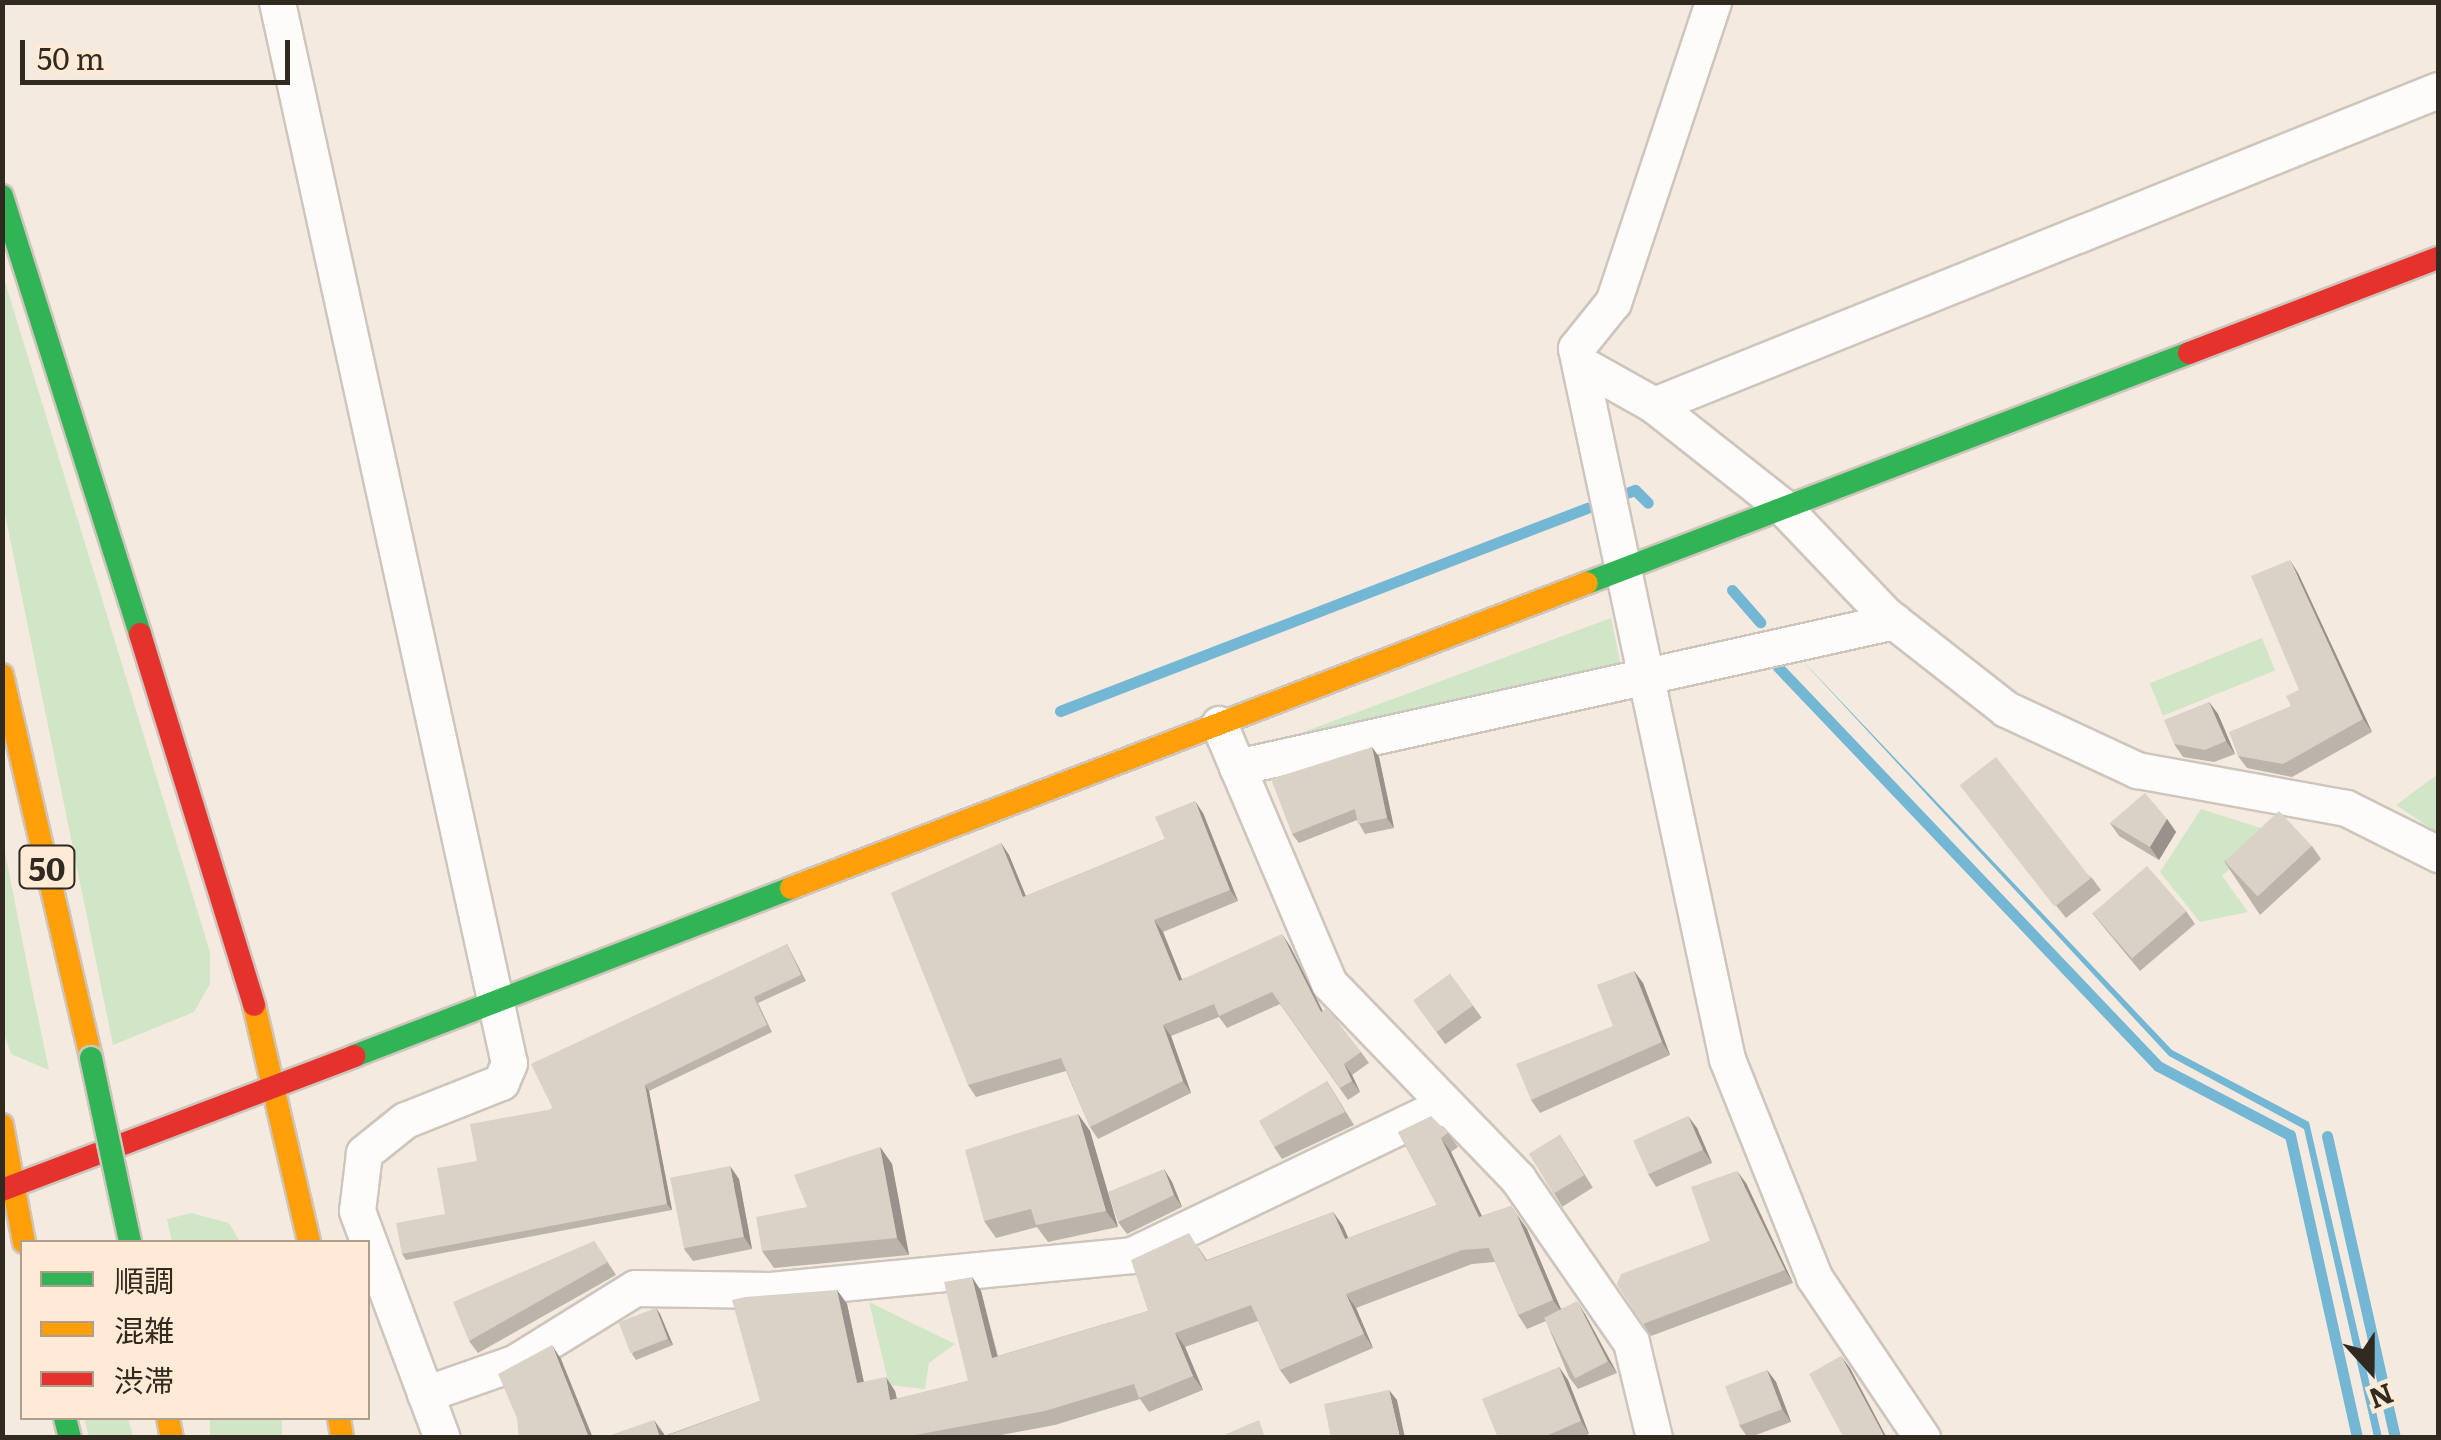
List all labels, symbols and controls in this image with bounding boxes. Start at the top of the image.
scale bar [25,20,295,82]
text: 50 m [37,35,105,79]
road number: 50 [17,840,77,894]
legend [20,1240,370,1420]
text: 順調 [114,1257,174,1301]
text: 混雑 [114,1307,174,1351]
north arrow [2321,1320,2421,1420]
text: 渋滞 [114,1357,174,1401]
text: N [2363,1374,2400,1422]

